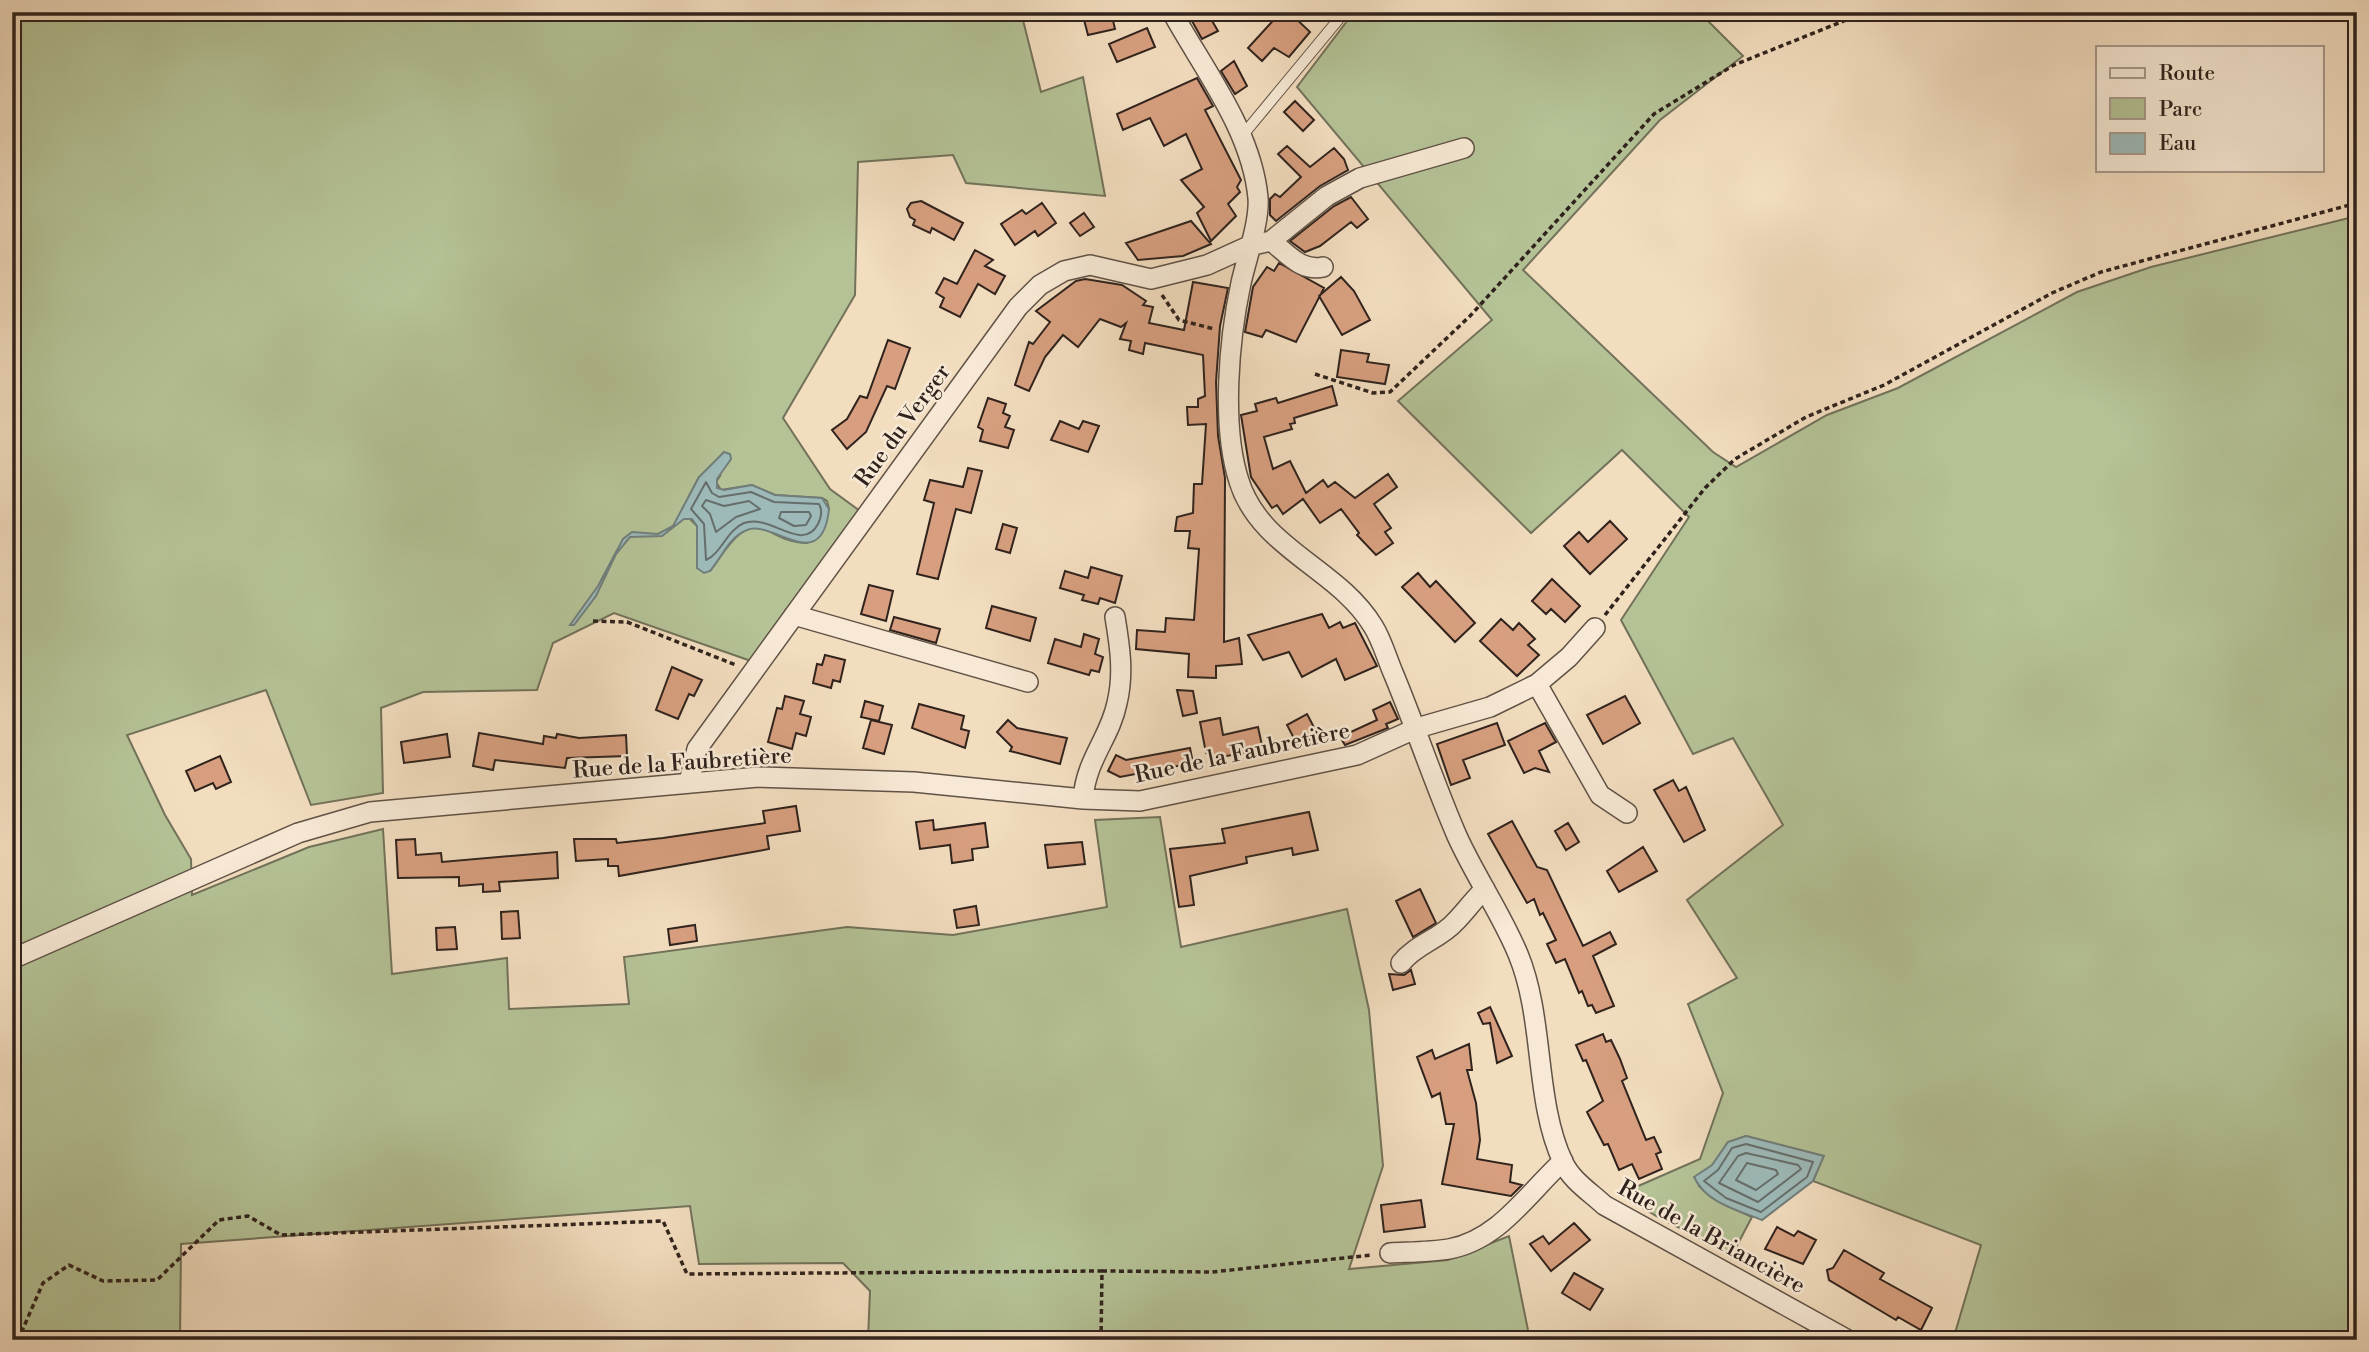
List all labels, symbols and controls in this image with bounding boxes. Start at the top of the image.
legend [2096,46,2324,172]
text: Route [2159,61,2215,87]
text: Parc [2159,97,2202,123]
text: Eau [2159,131,2196,157]
street label: Rue du Verger [849,359,957,493]
street label: Rue de la Faubretière [1132,716,1353,789]
street label: Rue de la Faubretière [572,741,793,785]
street label: Rue de la Briancière [1613,1174,1810,1300]

